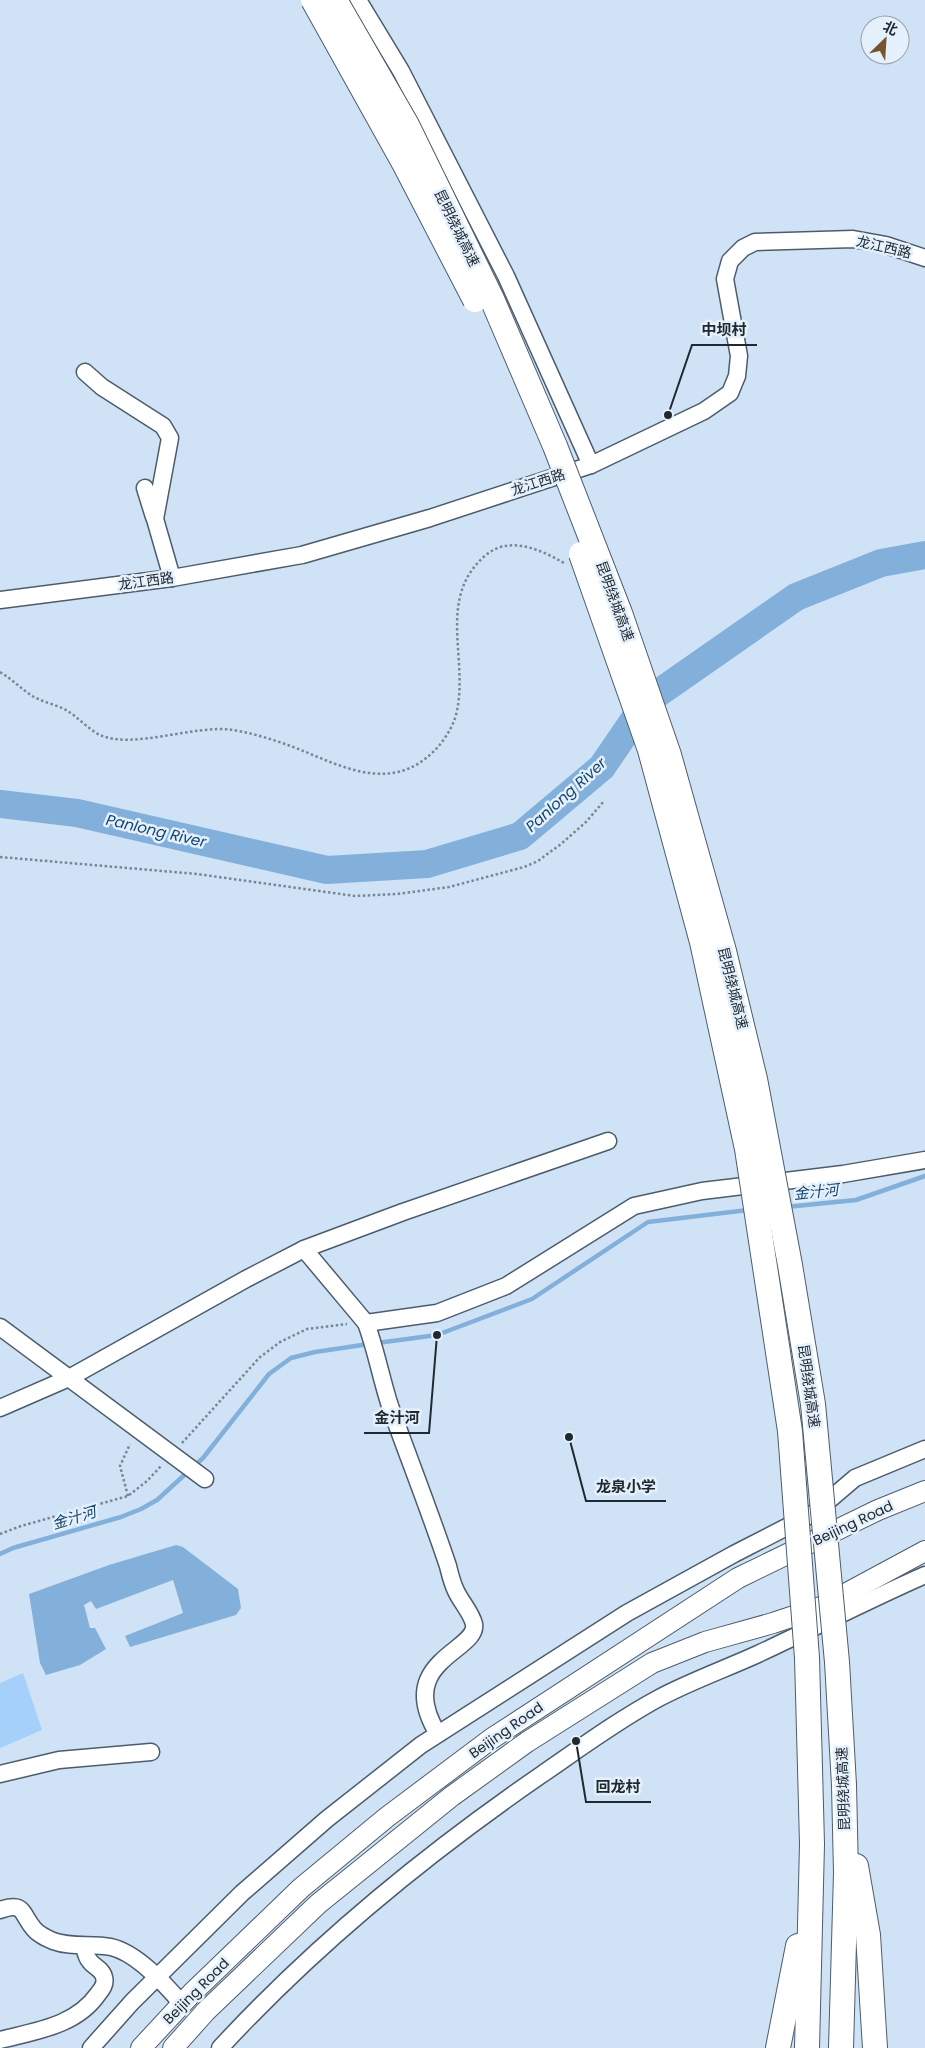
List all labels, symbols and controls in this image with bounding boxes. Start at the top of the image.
north arrow [860,15,910,65]
text: 北 [880,16,901,40]
street label: 昆明绕城高速 [430,186,484,270]
street label: 龙江西路 [854,231,914,263]
callout: 中坝村 [692,315,757,345]
text: 中坝村 [701,319,747,340]
street label: 龙江西路 [508,464,568,500]
street label: 昆明绕城高速 [591,558,639,644]
street label: 龙江西路 [117,567,175,595]
water label: Panlong River [521,752,611,837]
water label: Panlong River [104,809,209,852]
street label: 昆明绕城高速 [713,945,753,1031]
water label: 金汁河 [792,1178,842,1204]
street label: 昆明绕城高速 [793,1343,825,1429]
callout: 金汁河 [364,1403,429,1433]
text: 金汁河 [374,1407,420,1428]
callout: 龙泉小学 [586,1471,666,1501]
text: 龙泉小学 [596,1476,656,1497]
street label: Beijing Road [810,1496,896,1550]
water label: 金汁河 [49,1500,101,1534]
street label: Beijing Road [465,1697,547,1763]
street label: 昆明绕城高速 [832,1747,854,1831]
callout: 回龙村 [586,1772,651,1802]
text: 回龙村 [595,1776,641,1797]
street label: Beijing Road [158,1953,234,2029]

